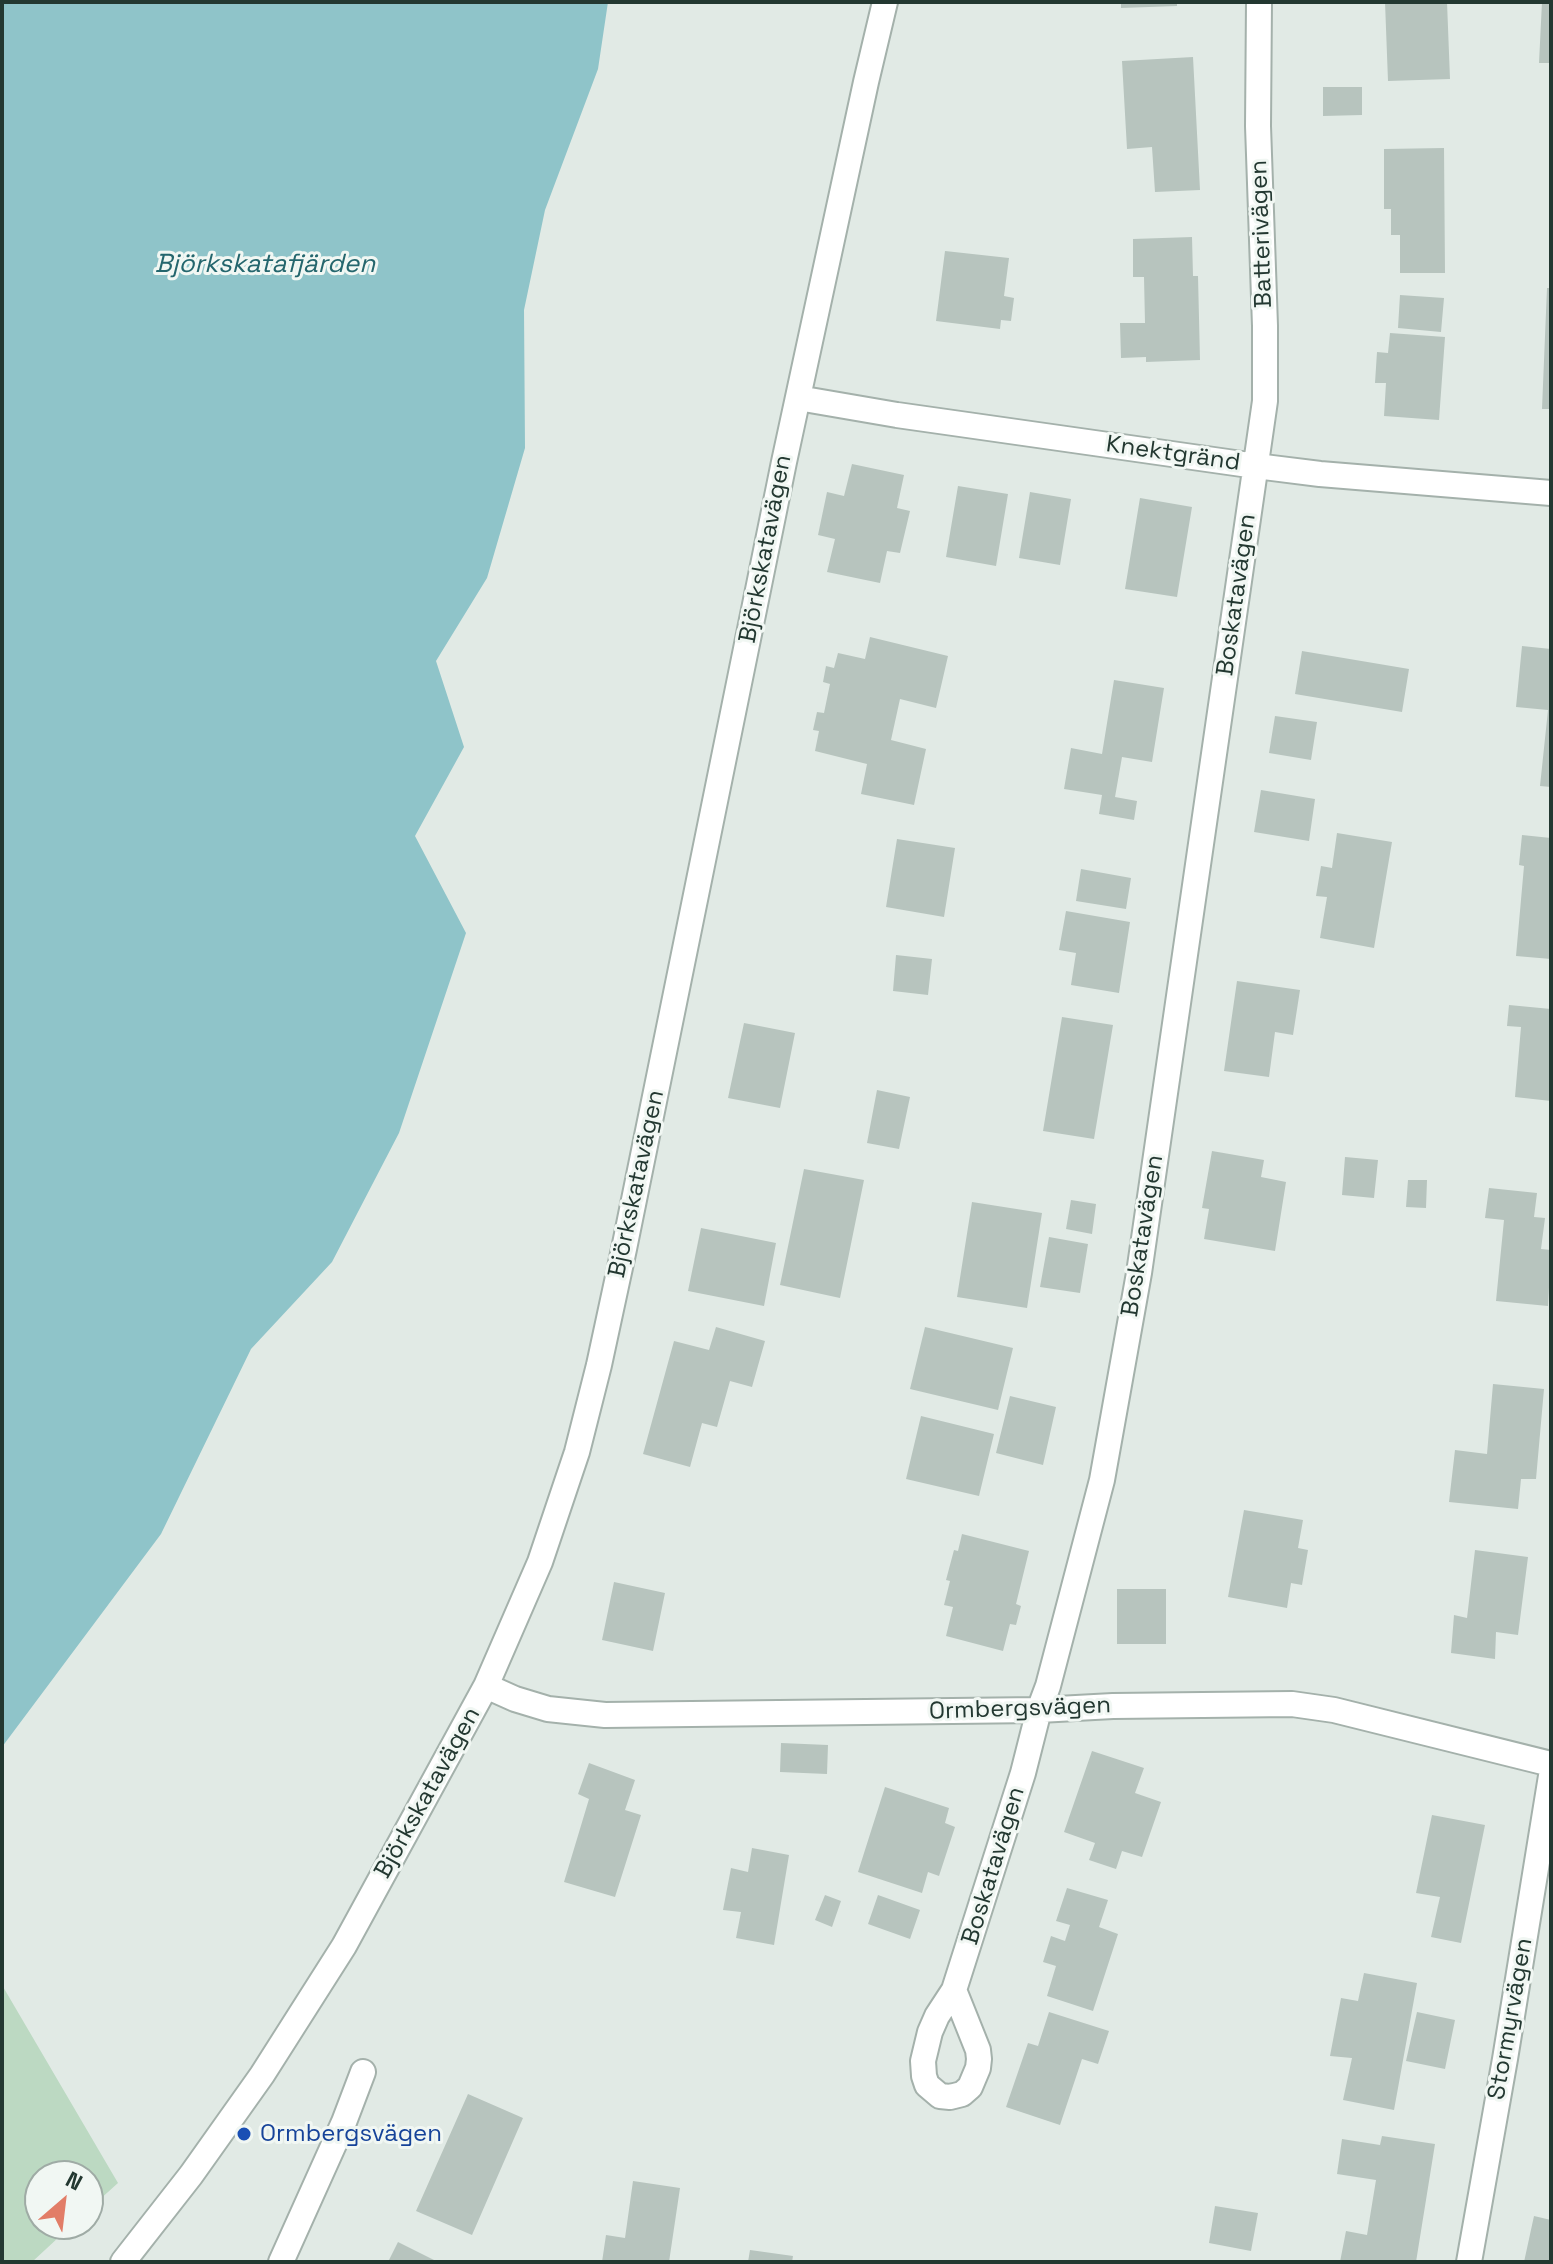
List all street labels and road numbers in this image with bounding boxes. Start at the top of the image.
street label: Batterivägen [1245,160,1279,308]
street label: Knektgränd [1104,430,1242,478]
street label: Björkskatavägen [734,452,798,646]
street label: Boskatavägen [1211,512,1263,678]
street label: Björkskatavägen [603,1088,671,1280]
street label: Boskatavägen [1116,1153,1170,1319]
street label: Ormbergsvägen [929,1691,1111,1727]
street label: Björkskatavägen [369,1702,487,1884]
street label: Boskatavägen [956,1784,1032,1948]
street label: Stormyrvägen [1483,1936,1539,2102]

